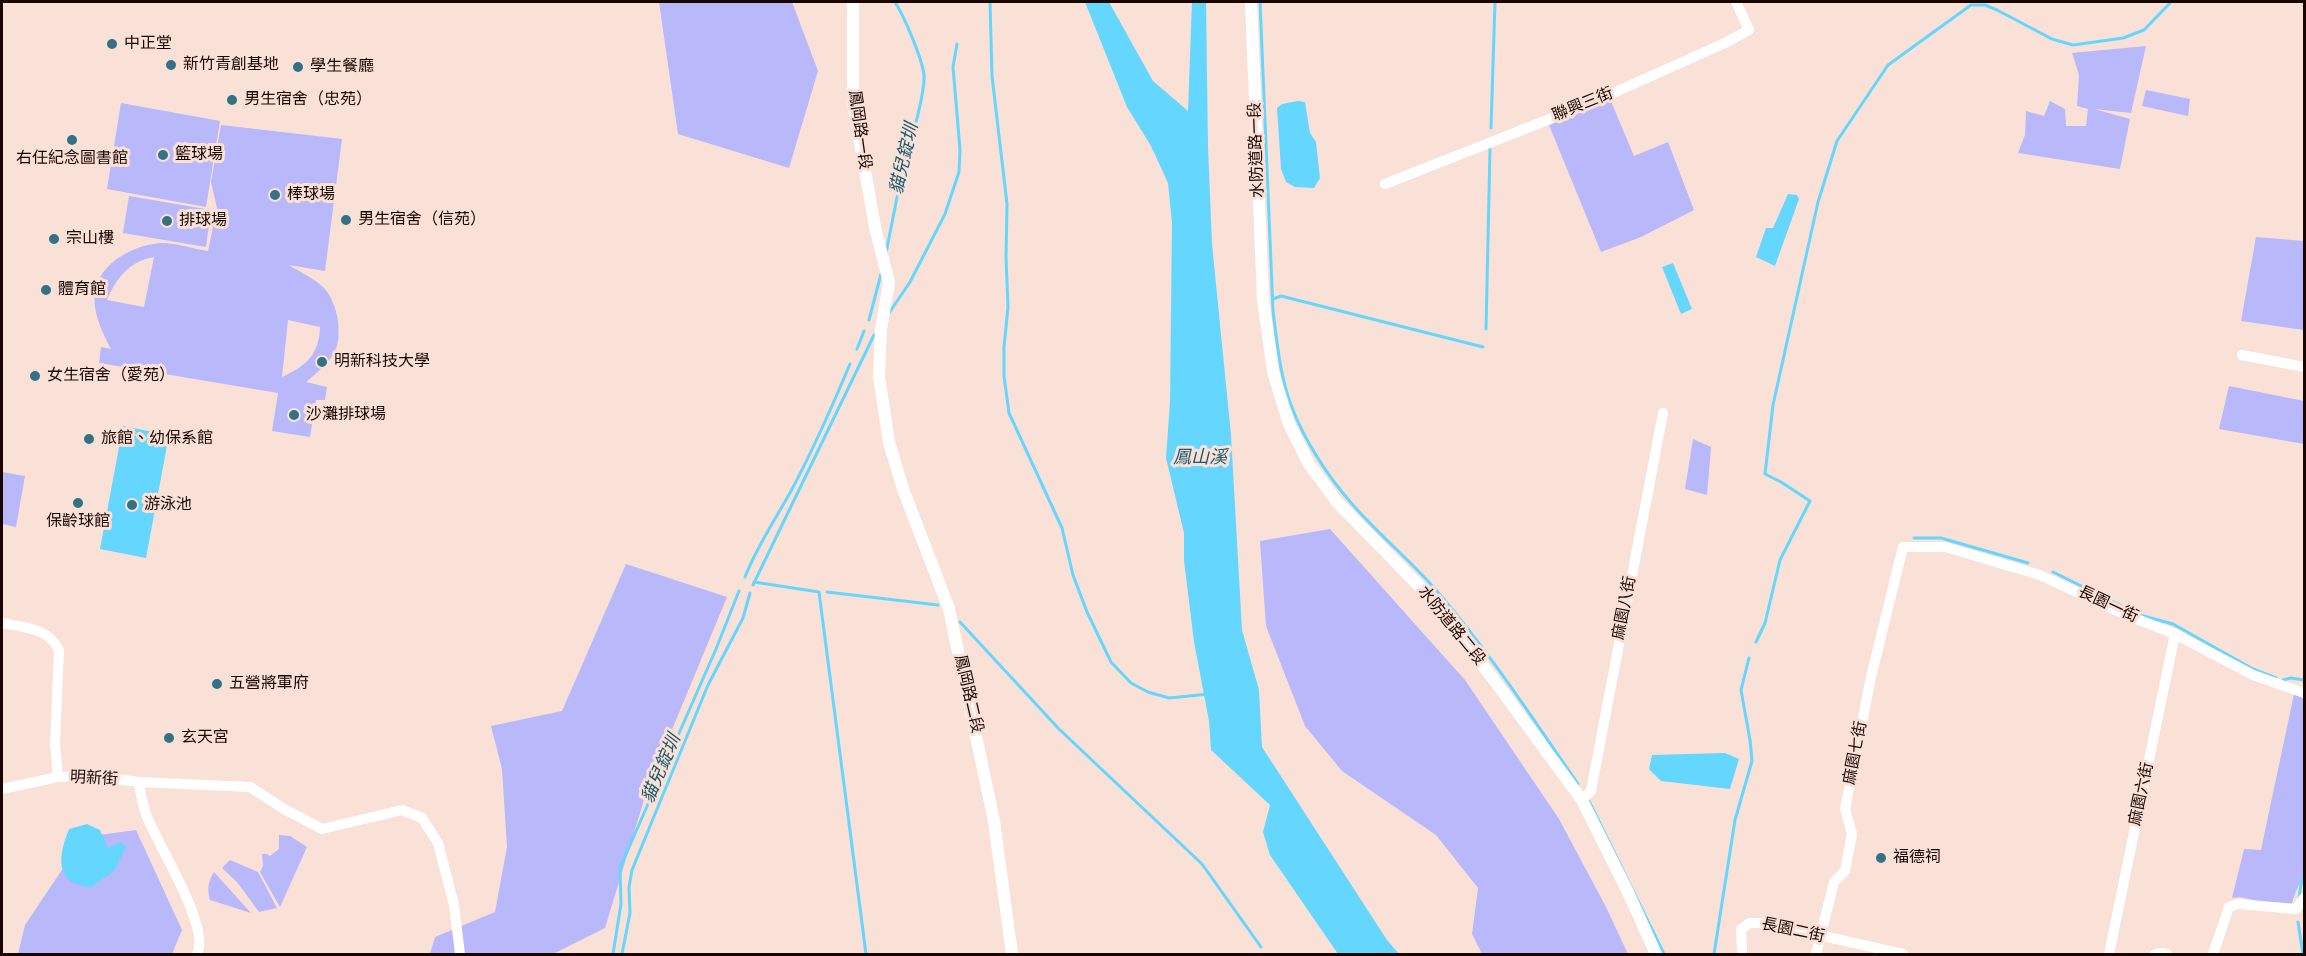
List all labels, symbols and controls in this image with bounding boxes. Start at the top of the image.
place label: 中正堂 [124,34,172,54]
marker: 中正堂 [105,37,119,51]
place label: 新竹青創基地 [183,55,279,75]
place label: 學生餐廳 [310,57,374,77]
marker: 新竹青創基地 [164,58,178,72]
marker: 學生餐廳 [291,60,305,74]
street label: 聯興三街 [1550,84,1616,126]
street label: 鳳岡路一段 [844,89,874,171]
place label: 男生宿舍（忠苑） [244,90,372,110]
marker: 男生宿舍（忠苑） [225,93,239,107]
street label: 水防道路一段 [1246,102,1268,198]
water label: 貓兒錠圳 [886,121,924,197]
marker: 右任紀念圖書館 [65,133,79,147]
place label: 籃球場 [175,145,223,165]
marker: 籃球場 [156,148,170,162]
place label: 右任紀念圖書館 [16,149,128,169]
place label: 棒球場 [287,185,335,205]
marker: 棒球場 [268,188,282,202]
place label: 男生宿舍（信苑） [358,210,486,230]
place label: 排球場 [179,211,227,231]
marker: 男生宿舍（信苑） [339,213,353,227]
marker: 排球場 [160,214,174,228]
place label: 宗山樓 [66,229,114,249]
marker: 宗山樓 [47,232,61,246]
place label: 體育館 [58,280,106,300]
marker: 體育館 [39,283,53,297]
place label: 明新科技大學 [334,352,430,372]
marker: 明新科技大學 [315,355,329,369]
place label: 女生宿舍（愛苑） [47,366,175,386]
marker: 女生宿舍（愛苑） [28,369,42,383]
place label: 沙灘排球場 [306,405,386,425]
marker: 沙灘排球場 [287,408,301,422]
place label: 旅館、幼保系館 [101,429,213,449]
marker: 旅館、幼保系館 [82,432,96,446]
water label: 鳳山溪 [1173,447,1227,469]
place label: 游泳池 [144,495,192,515]
marker: 保齡球館 [71,496,85,510]
marker: 游泳池 [125,498,139,512]
place label: 保齡球館 [46,512,110,532]
street label: 麻園八街 [1609,575,1641,641]
street label: 水防道路二段 [1413,583,1489,669]
street label: 長園一街 [2075,583,2141,627]
street label: 鳳岡路二段 [950,653,986,735]
place label: 五營將軍府 [229,674,309,694]
marker: 五營將軍府 [210,677,224,691]
street label: 麻園七街 [1840,720,1872,786]
place label: 玄天宮 [181,728,229,748]
marker: 玄天宮 [162,731,176,745]
water label: 貓兒錠圳 [638,732,686,806]
street label: 麻園六街 [2126,761,2158,827]
street label: 明新街 [70,768,118,790]
place label: 福德祠 [1893,848,1941,868]
marker: 福德祠 [1874,851,1888,865]
street label: 長園二街 [1760,915,1826,947]

